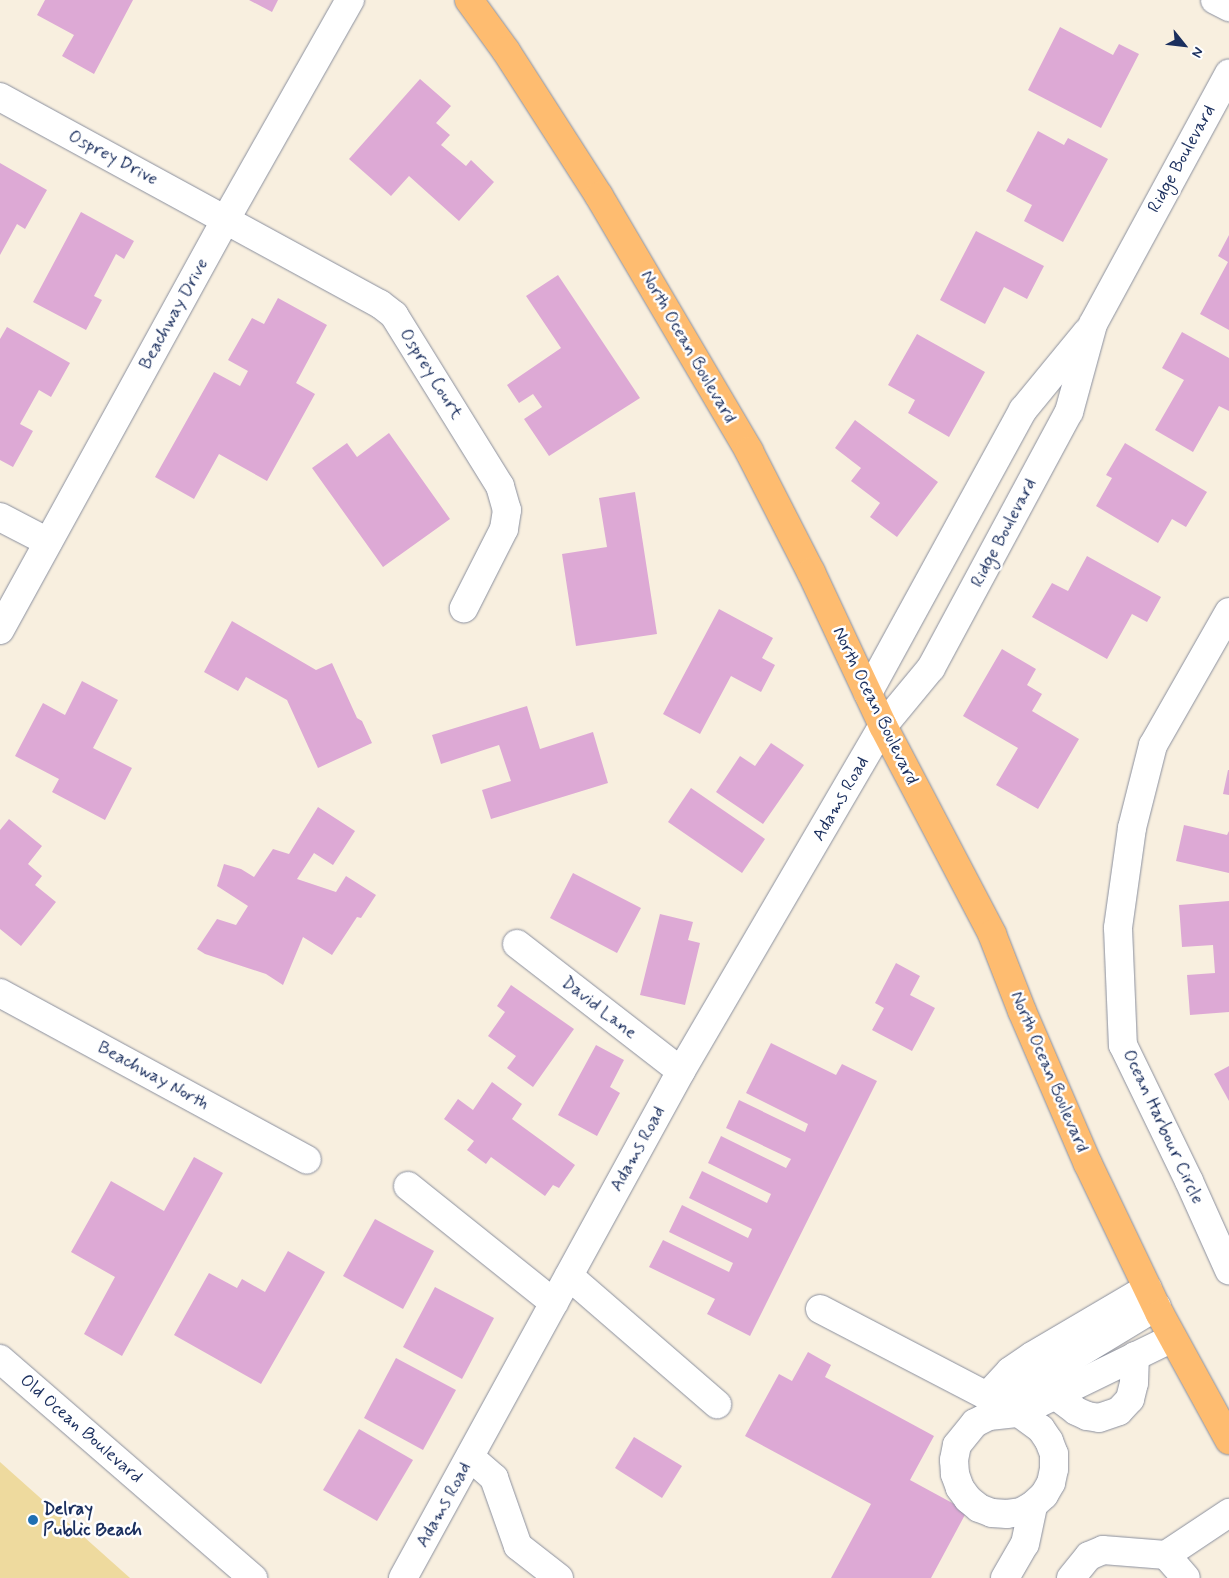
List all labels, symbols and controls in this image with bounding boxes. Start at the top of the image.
north arrow [1159,20,1209,70]
text: N [1187,44,1207,61]
street label: Ridge Boulevard [1144,102,1220,216]
street label: Osprey Drive [65,126,161,190]
street label: Beachway Drive [135,255,213,373]
street label: North Ocean Boulevard [636,267,740,427]
street label: Osprey Court [395,325,467,423]
street label: Ridge Boulevard [967,476,1041,590]
street label: North Ocean Boulevard [828,624,922,788]
street label: Adams Road [808,753,874,845]
street label: David Lane [558,973,640,1043]
street label: North Ocean Boulevard [1006,989,1092,1155]
street label: Beachway North [93,1036,213,1116]
street label: Ocean Harbour Circle [1118,1047,1208,1207]
street label: Adams Road [606,1103,670,1195]
street label: Old Ocean Boulevard [15,1370,147,1488]
street label: Adams Road [412,1459,476,1551]
place label: Delray Public Beach [43,1499,142,1542]
marker: Delray Public Beach [27,1514,39,1526]

